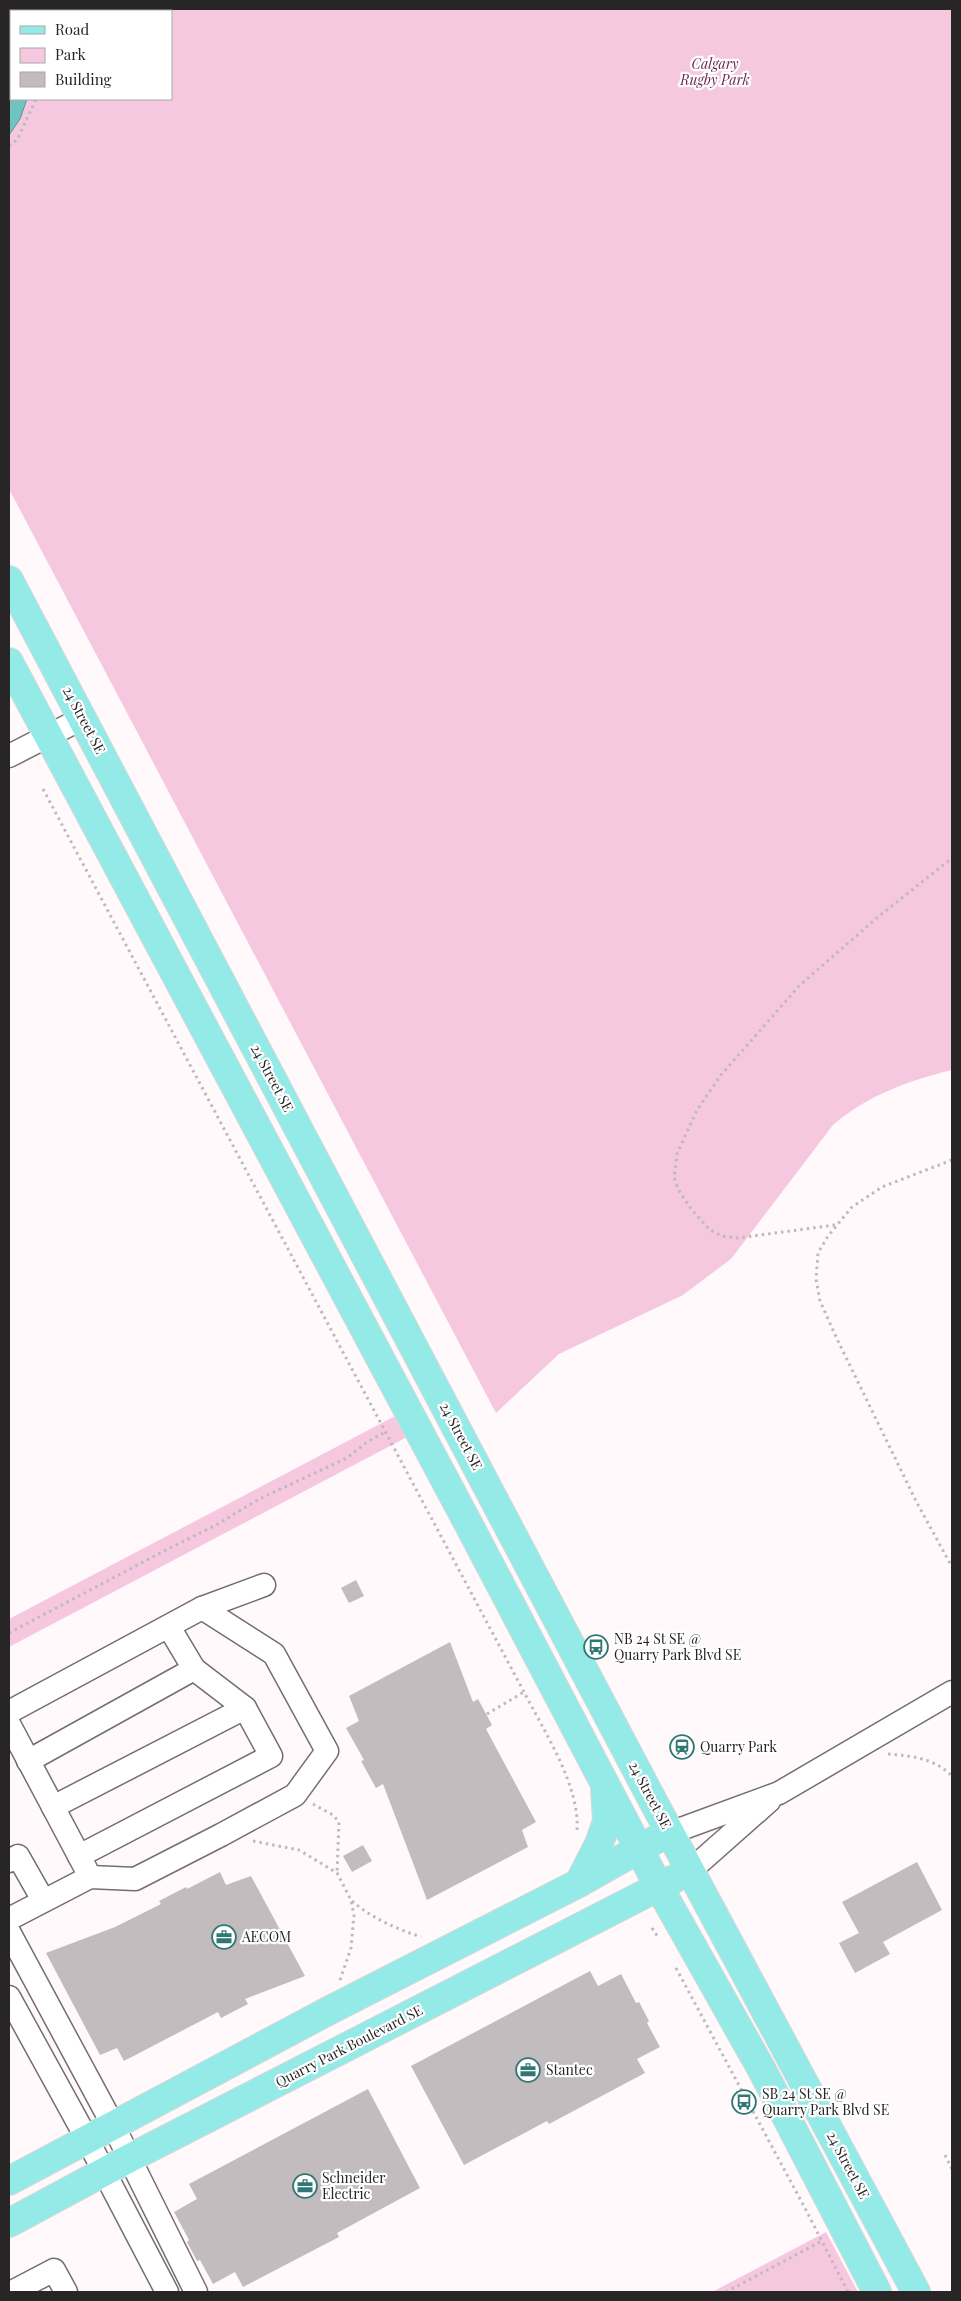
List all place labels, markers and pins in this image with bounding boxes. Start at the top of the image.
place label: NB 24 St SE @ Quarry Park Blvd SE [614,1629,741,1664]
bus stop icon: NB 24 St SE @ Quarry Park Blvd SE [583,1634,609,1660]
station icon: Quarry Park [669,1734,695,1760]
place label: Quarry Park [700,1737,777,1756]
office icon: AECOM [211,1924,237,1950]
place label: AECOM [241,1927,291,1946]
office icon: Stantec [515,2057,541,2083]
place label: Stantec [546,2060,593,2079]
place label: SB 24 St SE @ Quarry Park Blvd SE [762,2084,889,2119]
bus stop icon: SB 24 St SE @ Quarry Park Blvd SE [731,2089,757,2115]
place label: Schneider Electric [322,2168,386,2203]
office icon: Schneider Electric [292,2173,318,2199]

